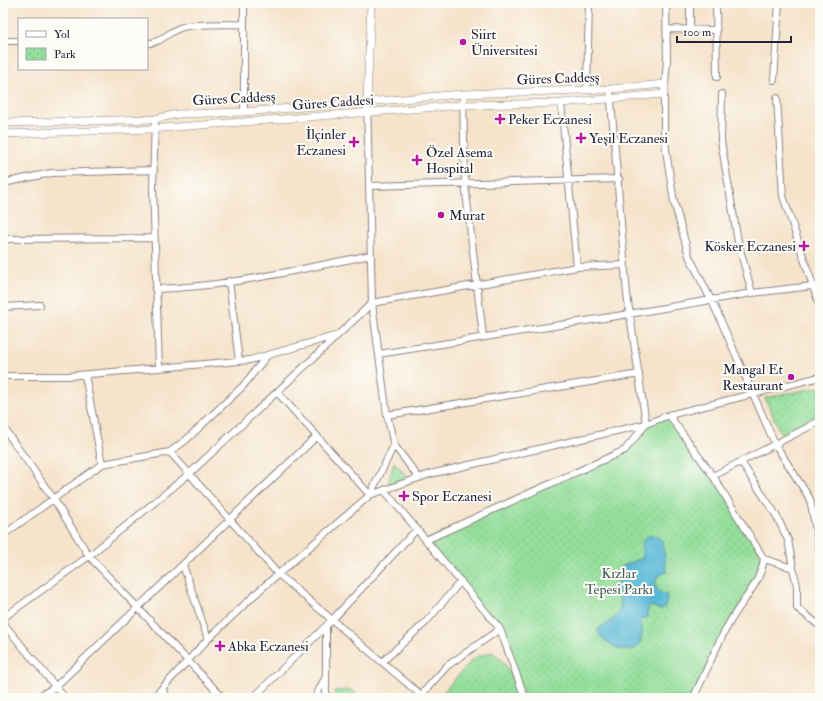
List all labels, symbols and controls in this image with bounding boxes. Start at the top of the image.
legend [18,18,148,70]
scale bar [677,18,791,44]
text: 100 m [683,25,712,40]
place label: Siirt Üniversitesi [471,26,538,59]
text: Yol [54,27,70,42]
marker: Siirt Üniversitesi [458,37,468,47]
text: Park [54,47,76,62]
street label: Güres Caddesş [516,69,600,88]
street label: Güres Caddesş [192,88,276,109]
street label: Güres Caddesi [292,91,375,114]
place label: Peker Eczanesi [508,111,592,128]
marker: Peker Eczanesi [495,114,505,124]
place label: İlçinler Eczanesi [296,126,347,159]
place label: Yeşil Eczanesi [589,130,668,147]
marker: Yeşil Eczanesi [576,133,586,143]
marker: İlçinler Eczanesi [349,137,359,147]
place label: Özel Asema Hospital [426,144,493,178]
marker: Özel Asema Hospital [411,154,423,166]
place label: Murat [449,207,486,224]
marker: Murat [436,210,446,220]
place label: Kösker Eczanesi [705,238,796,255]
marker: Kösker Eczanesi [799,241,809,251]
place label: Mangal Et Restaurant [722,361,783,394]
marker: Mangal Et Restaurant [786,372,796,382]
place label: Spor Eczanesi [412,488,492,506]
marker: Spor Eczanesi [399,491,409,501]
park label: Kızlar Tepesi Parkı [585,565,653,599]
place label: Abka Eczanesi [227,638,309,655]
marker: Abka Eczanesi [215,641,225,651]

